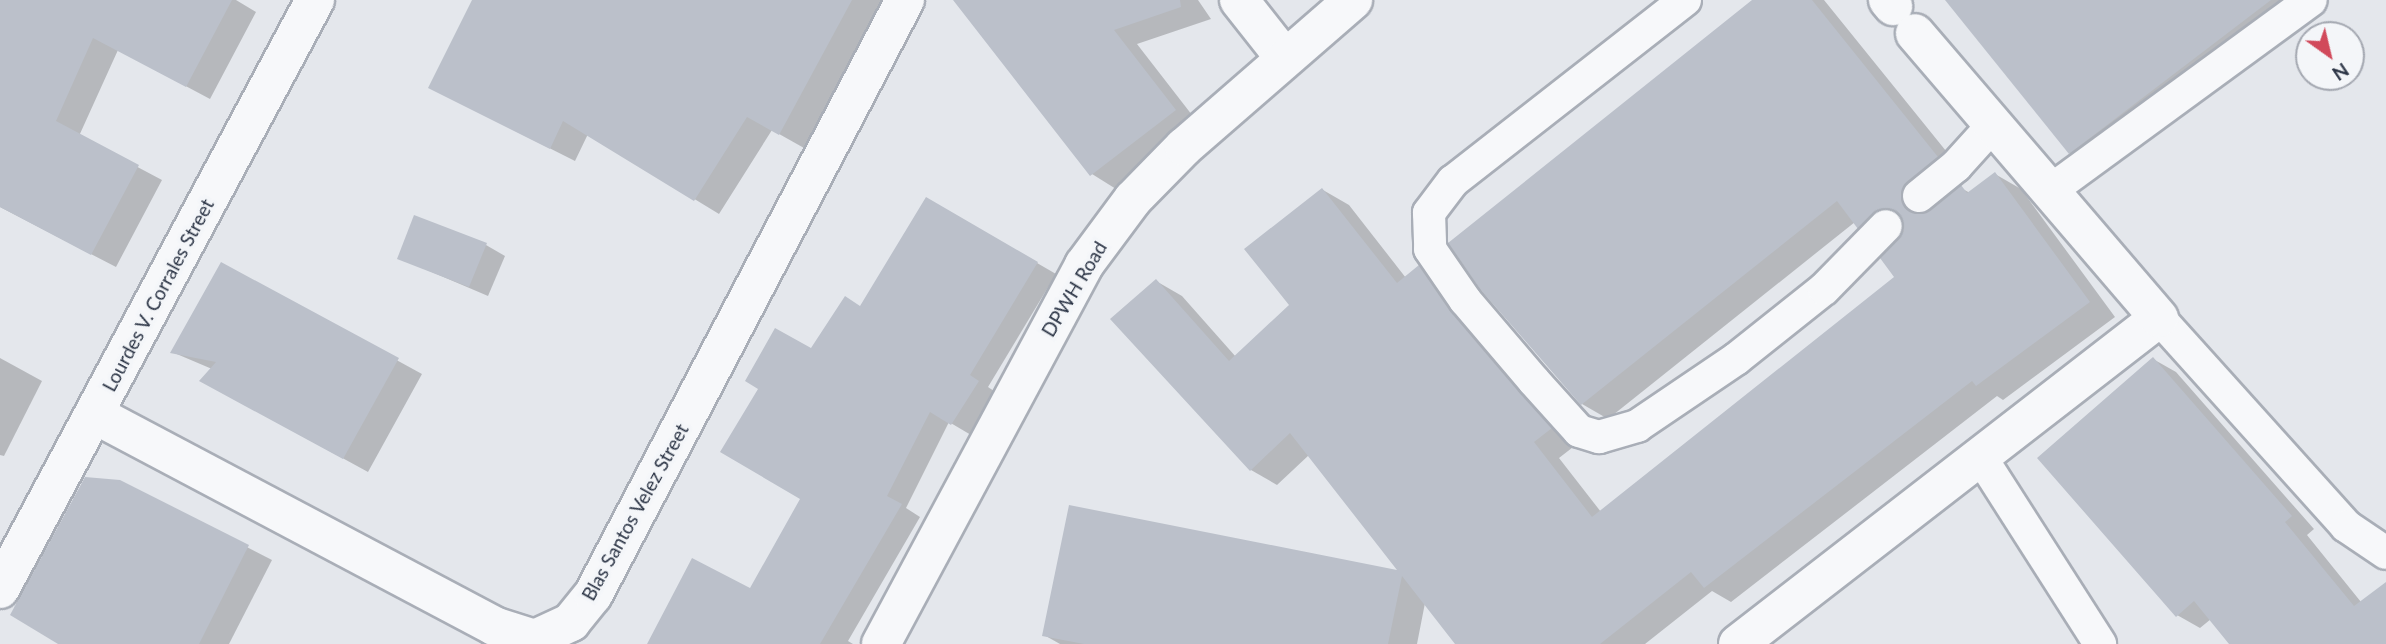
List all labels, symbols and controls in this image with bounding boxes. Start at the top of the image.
north arrow [2295,21,2365,91]
text: N [2328,59,2353,86]
street label: Lourdes V. Corrales Street [97,194,219,396]
street label: DPWH Road [1037,237,1111,341]
street label: Blas Santos Velez Street [577,419,693,605]

